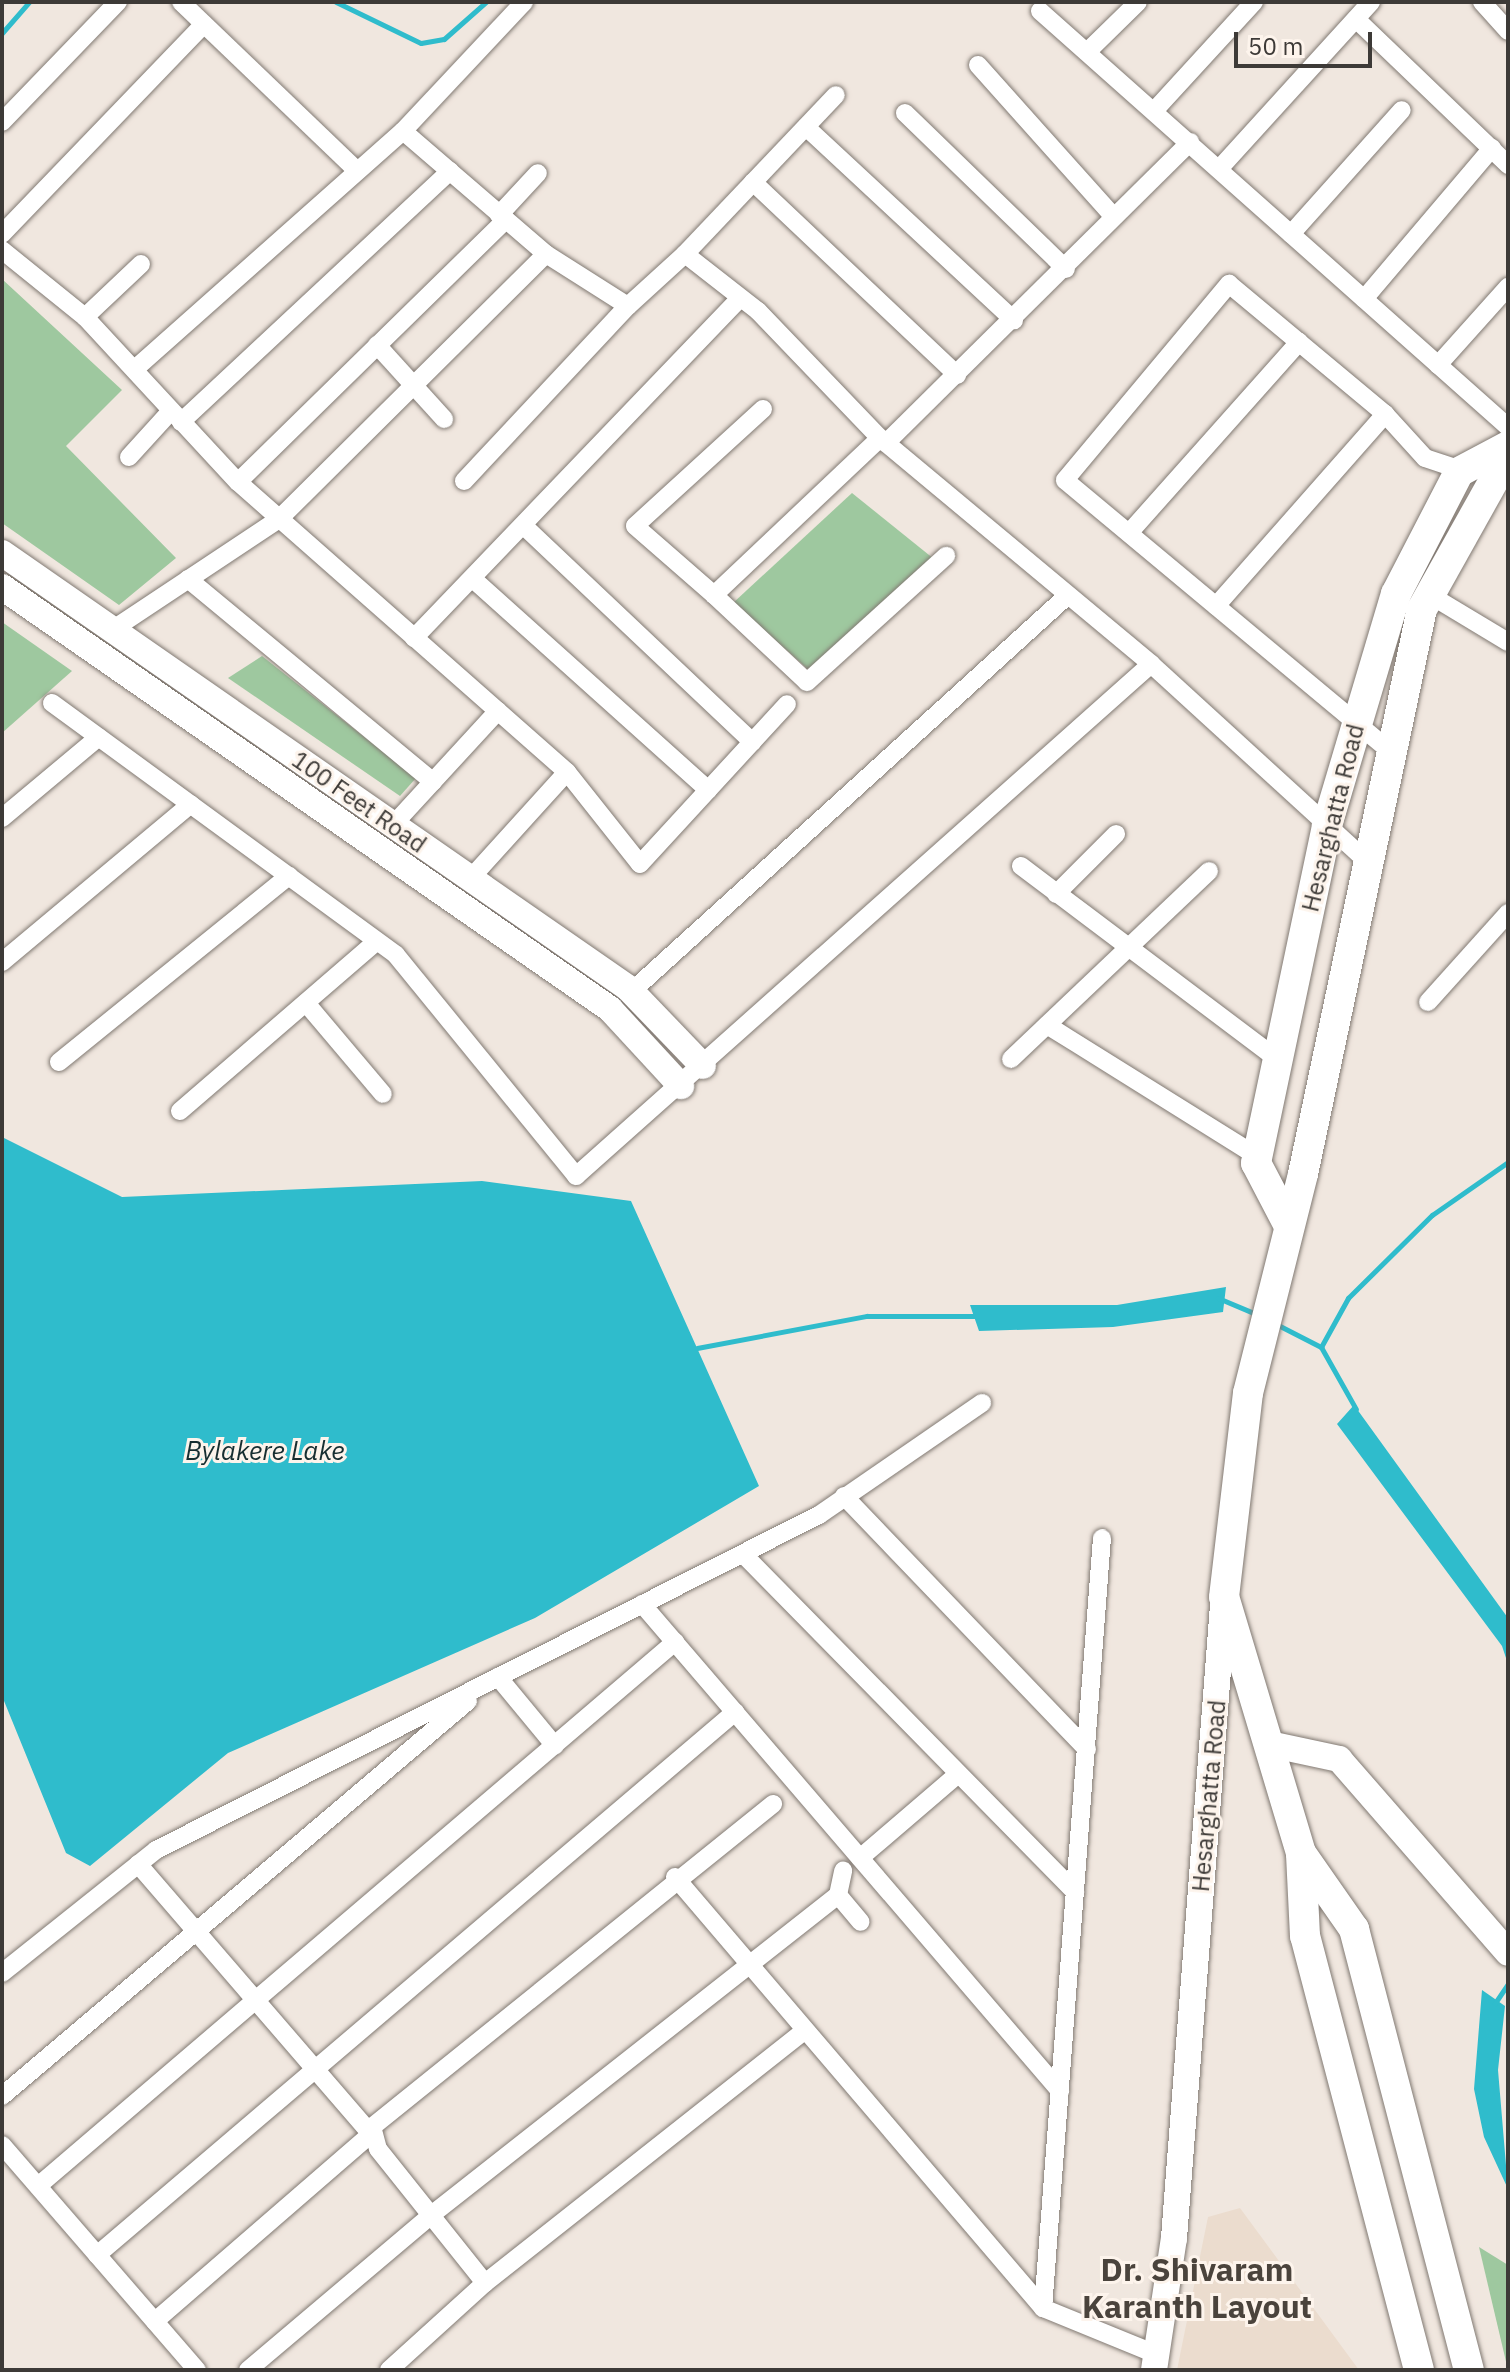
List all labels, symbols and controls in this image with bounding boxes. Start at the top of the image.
scale bar [1238,16,1376,66]
text: 50 m [1248,30,1303,62]
street label: Hesarghatta Road [1296,721,1370,915]
street label: 100 Feet Road [286,745,432,859]
water label: Bylakere Lake [185,1435,345,1467]
street label: Hesarghatta Road [1186,1699,1232,1893]
district label: Dr. Shivaram Karanth Layout [1082,2251,1312,2326]

